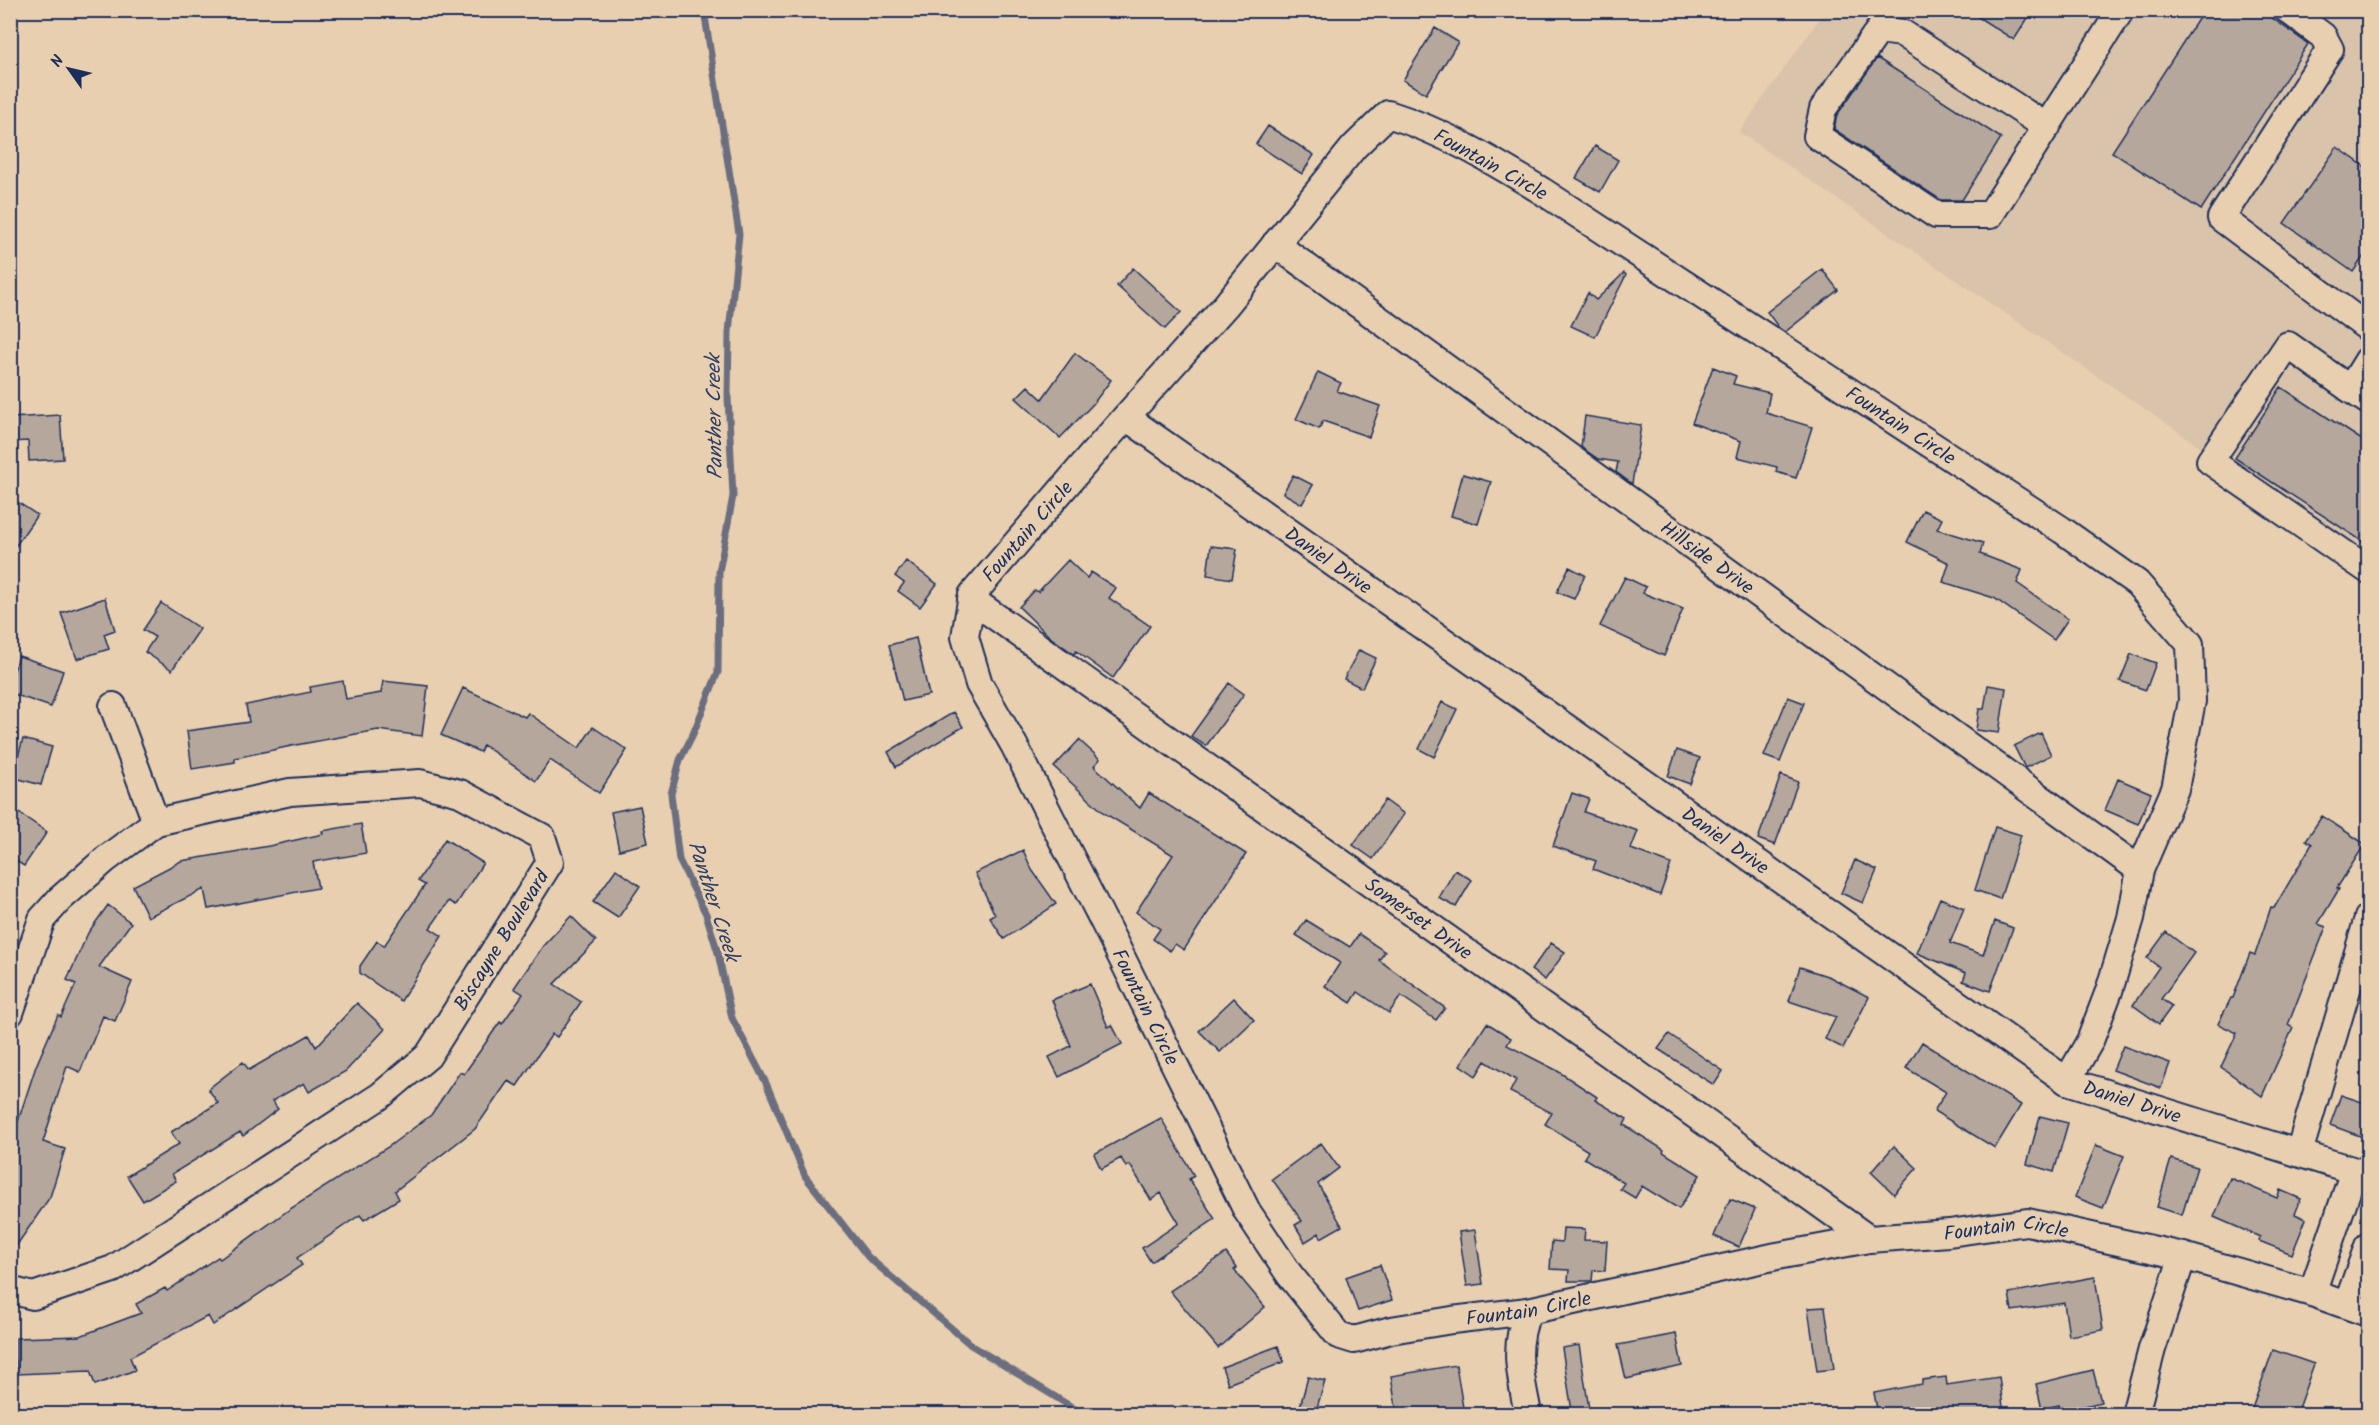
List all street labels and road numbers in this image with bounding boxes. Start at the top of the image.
street label: Fountain Circle [1427,121,1553,210]
street label: Fountain Circle [1838,379,1962,475]
street label: Fountain Circle [975,474,1082,591]
street label: Hillside Drive [1652,513,1760,604]
street label: Daniel Drive [1277,519,1378,604]
street label: Daniel Drive [1674,800,1775,884]
street label: Biscayne Boulevard [446,863,559,1018]
street label: Somerset Drive [1357,870,1478,970]
street label: Fountain Circle [1102,944,1187,1071]
street label: Daniel Drive [2078,1073,2185,1134]
street label: Fountain Circle [1943,1208,2072,1251]
street label: Fountain Circle [1464,1284,1594,1336]

